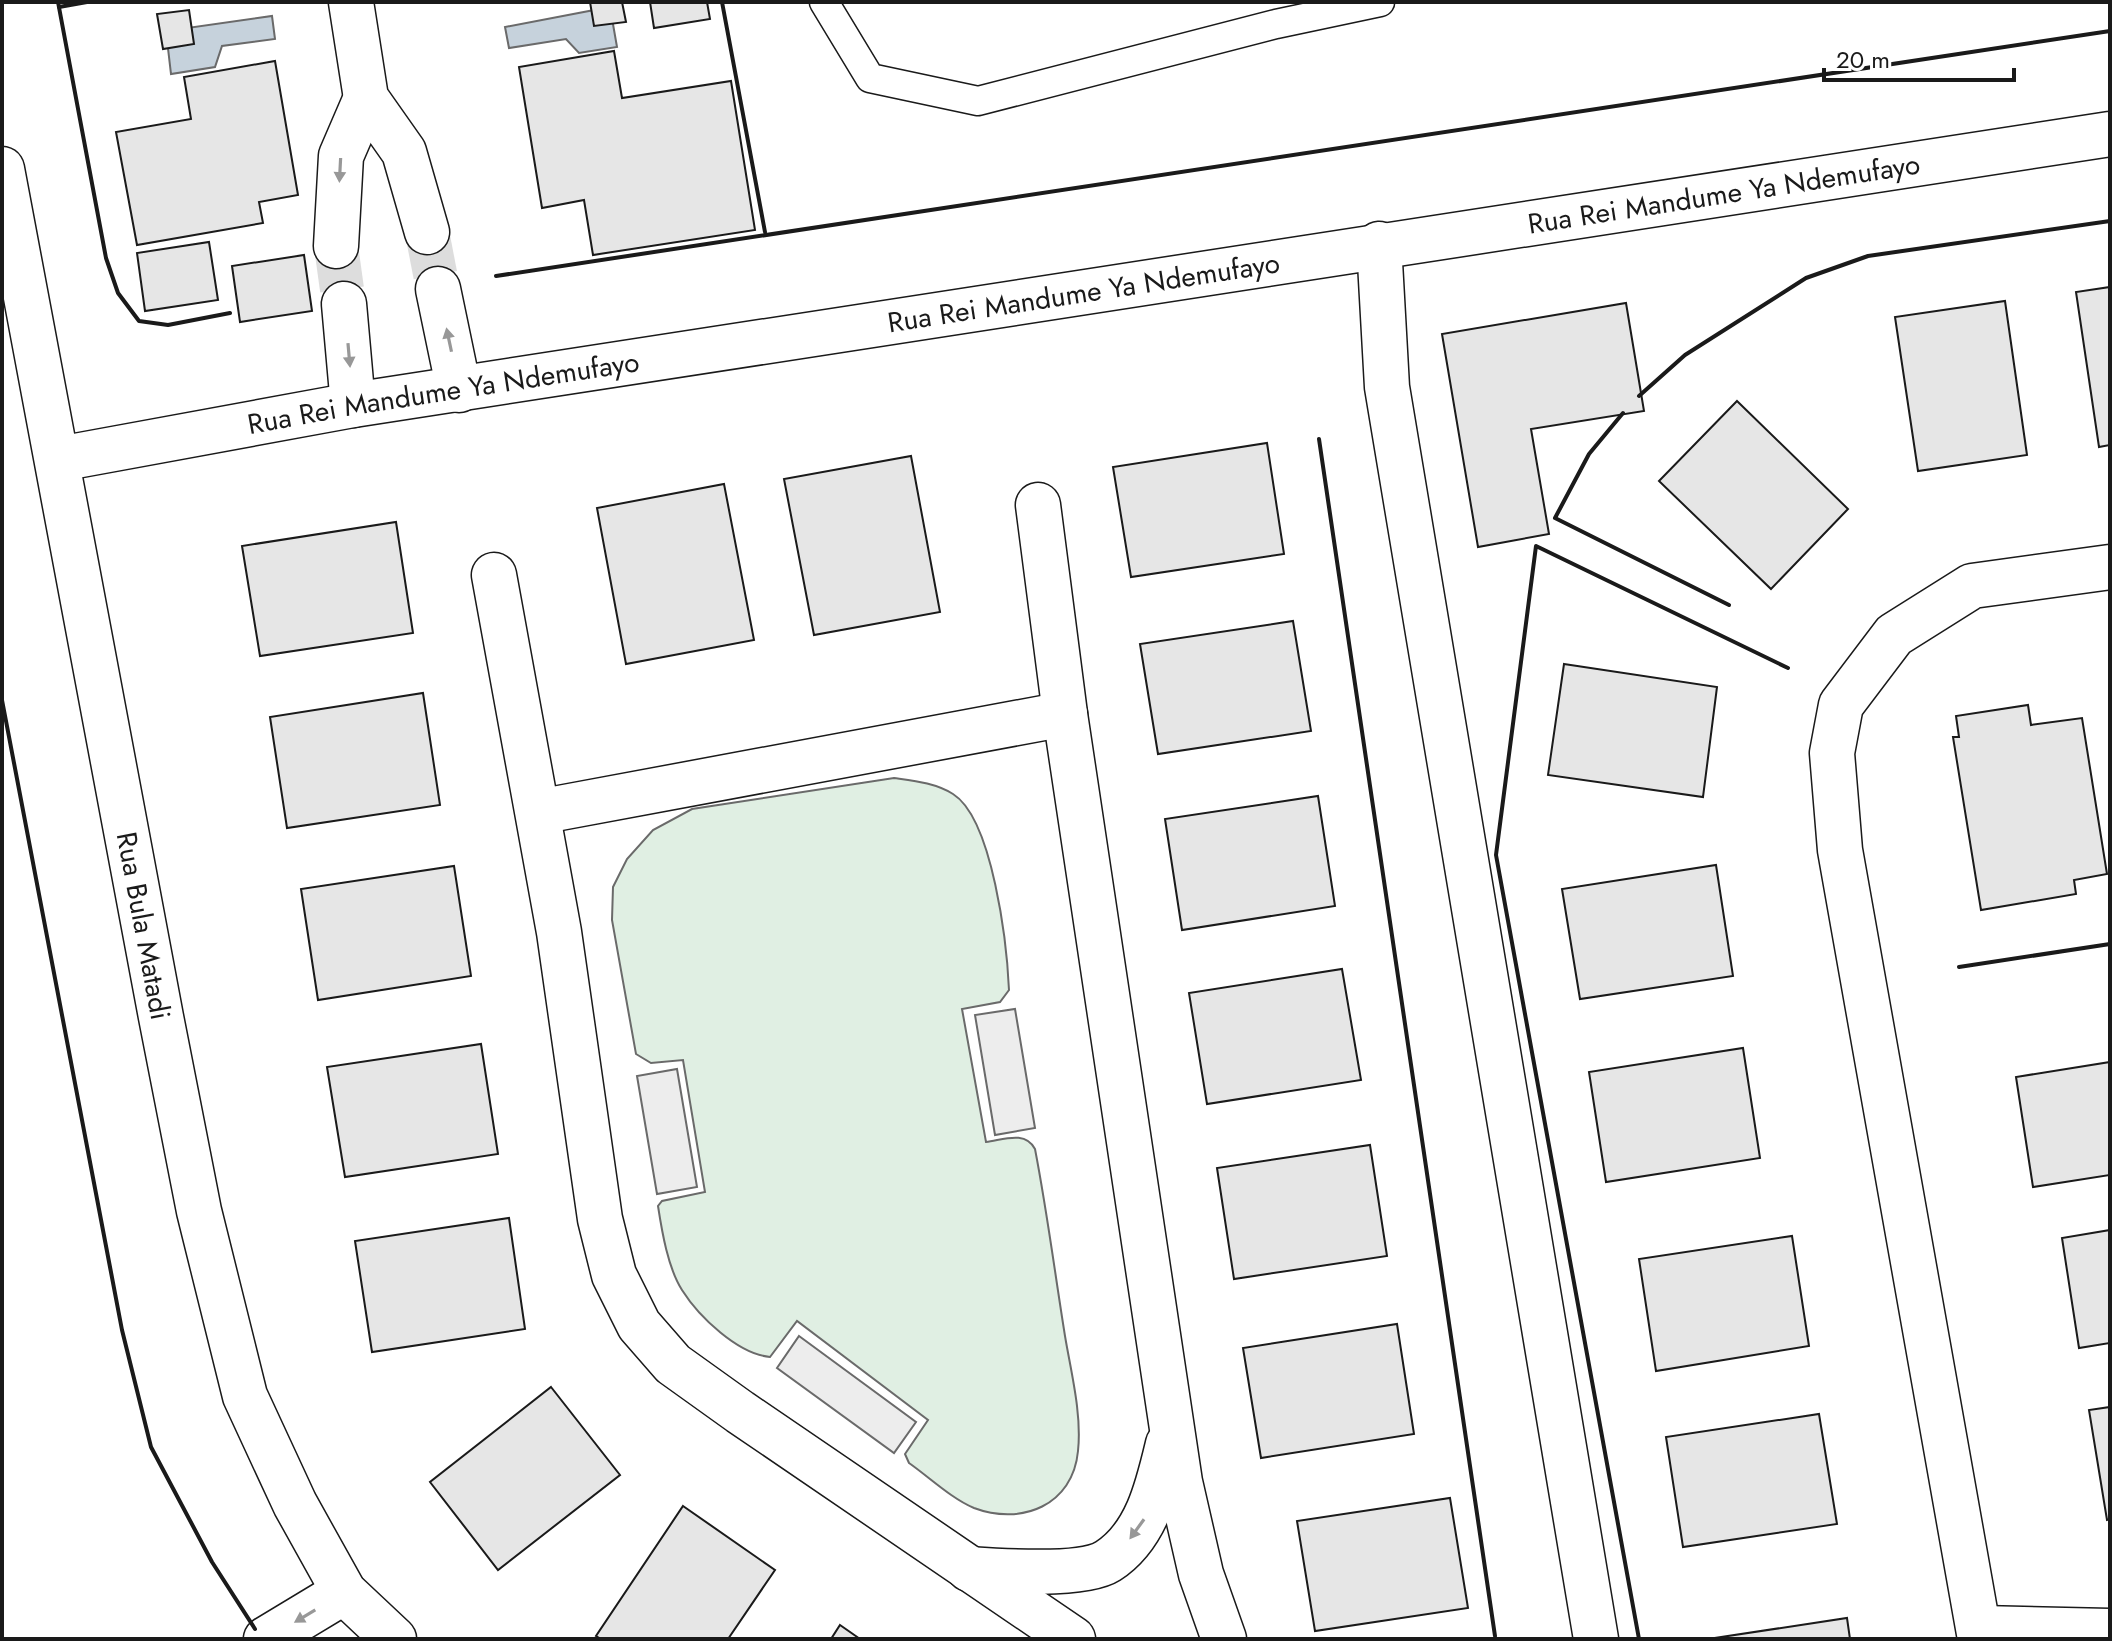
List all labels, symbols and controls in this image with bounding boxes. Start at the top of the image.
scale bar [1824,32,2014,82]
text: 20 m [1836,42,1890,77]
street label: Rua Rei Mandume Ya Ndemufayo [1525,143,1923,244]
one-way arrow [333,158,346,183]
street label: Rua Rei Mandume Ya Ndemufayo [885,242,1282,343]
one-way arrow [442,327,454,352]
street label: Rua Rei Mandume Ya Ndemufayo [244,341,642,445]
one-way arrow [343,342,356,367]
street label: Rua Bula Matadi [106,828,182,1023]
one-way arrow [1129,1518,1145,1540]
one-way arrow [294,1609,316,1623]

